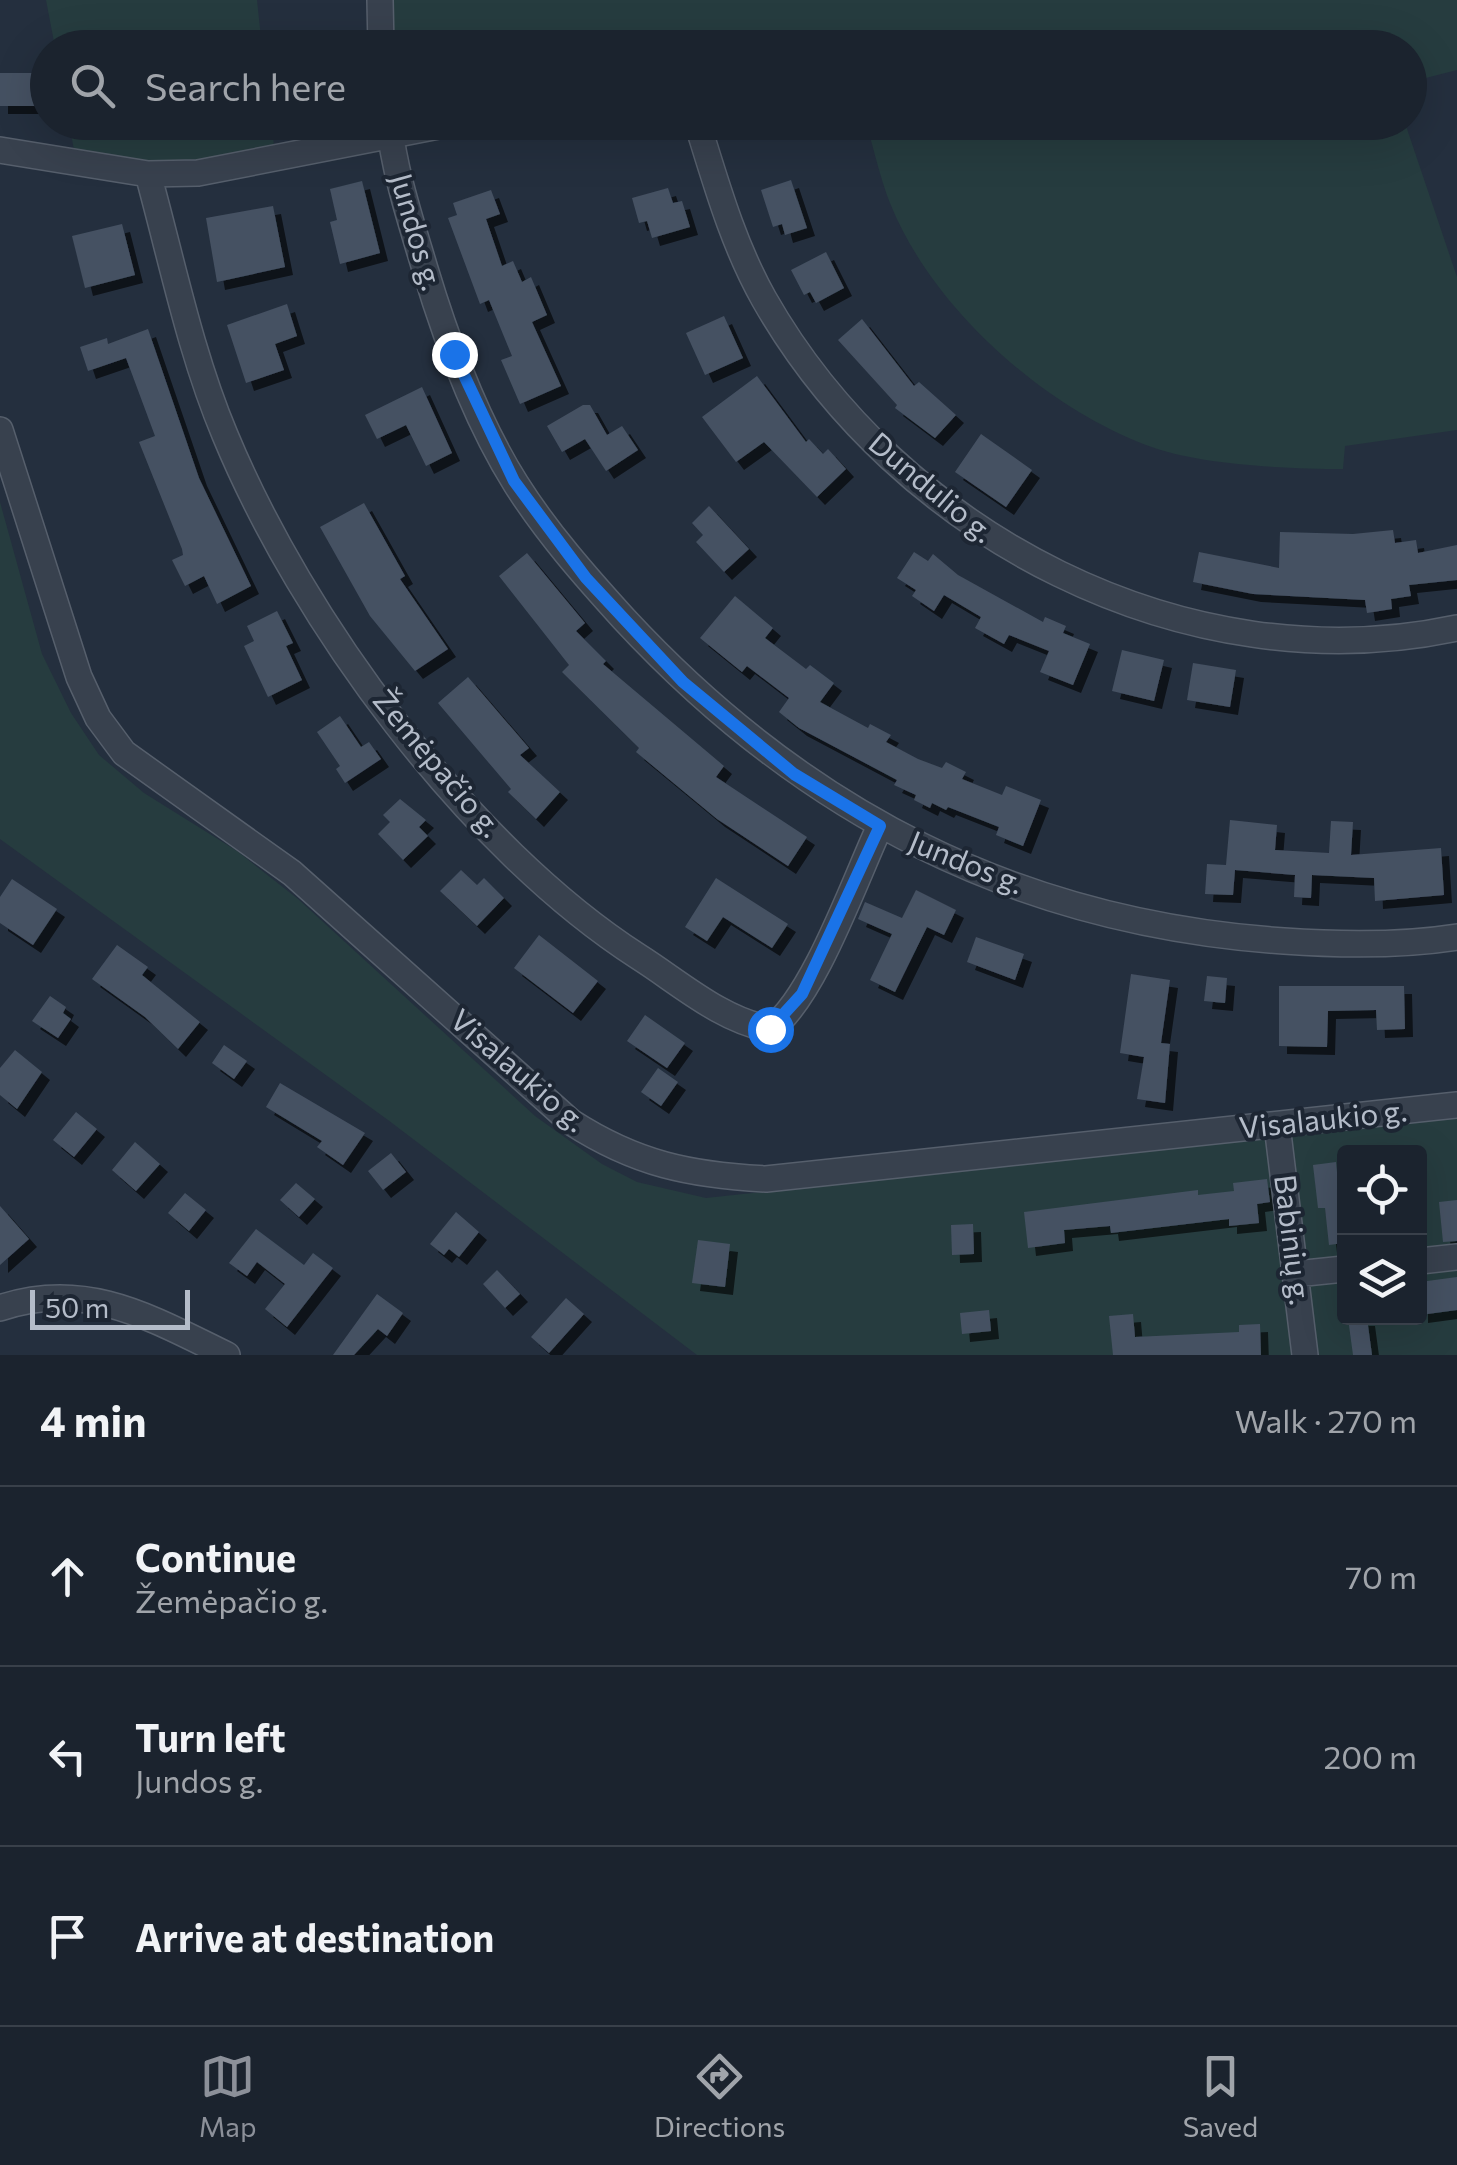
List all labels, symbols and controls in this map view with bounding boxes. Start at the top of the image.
search box [30,30,1427,140]
icon: search [65,58,120,113]
text: Search here [145,62,346,109]
street label: Jundos g. [384,168,453,294]
route end [432,332,478,378]
street label: Dundulio g. [862,423,1003,549]
street label: Žemėpačio g. [367,681,511,844]
street label: Jundos g. [904,821,1030,900]
street label: Visalaukio g. [444,1000,595,1138]
route start [748,1007,794,1053]
street label: Visalaukio g. [1237,1090,1409,1145]
map controls [1337,1145,1427,1325]
button: locate [1337,1145,1427,1235]
street label: Babinių g. [1268,1172,1321,1307]
button: layers [1337,1235,1427,1325]
scale bar [30,1285,190,1330]
text: 50 m [45,1290,109,1324]
text: 4 min [40,1394,146,1446]
text: Walk · 270 m [1235,1400,1417,1440]
text: Continue [135,1533,296,1580]
icon: ahead [40,1549,95,1604]
text: 70 m [1345,1556,1417,1596]
text: Žemėpačio g. [135,1580,328,1620]
text: Turn left [135,1713,286,1760]
icon: left [40,1729,95,1784]
text: 200 m [1324,1736,1417,1776]
text: Jundos g. [135,1760,263,1800]
icon: arrive [40,1909,95,1964]
text: Arrive at destination [135,1913,494,1960]
tab: Map [199,2049,256,2143]
tab: Directions [654,2049,785,2143]
tab: Saved [1183,2049,1258,2143]

